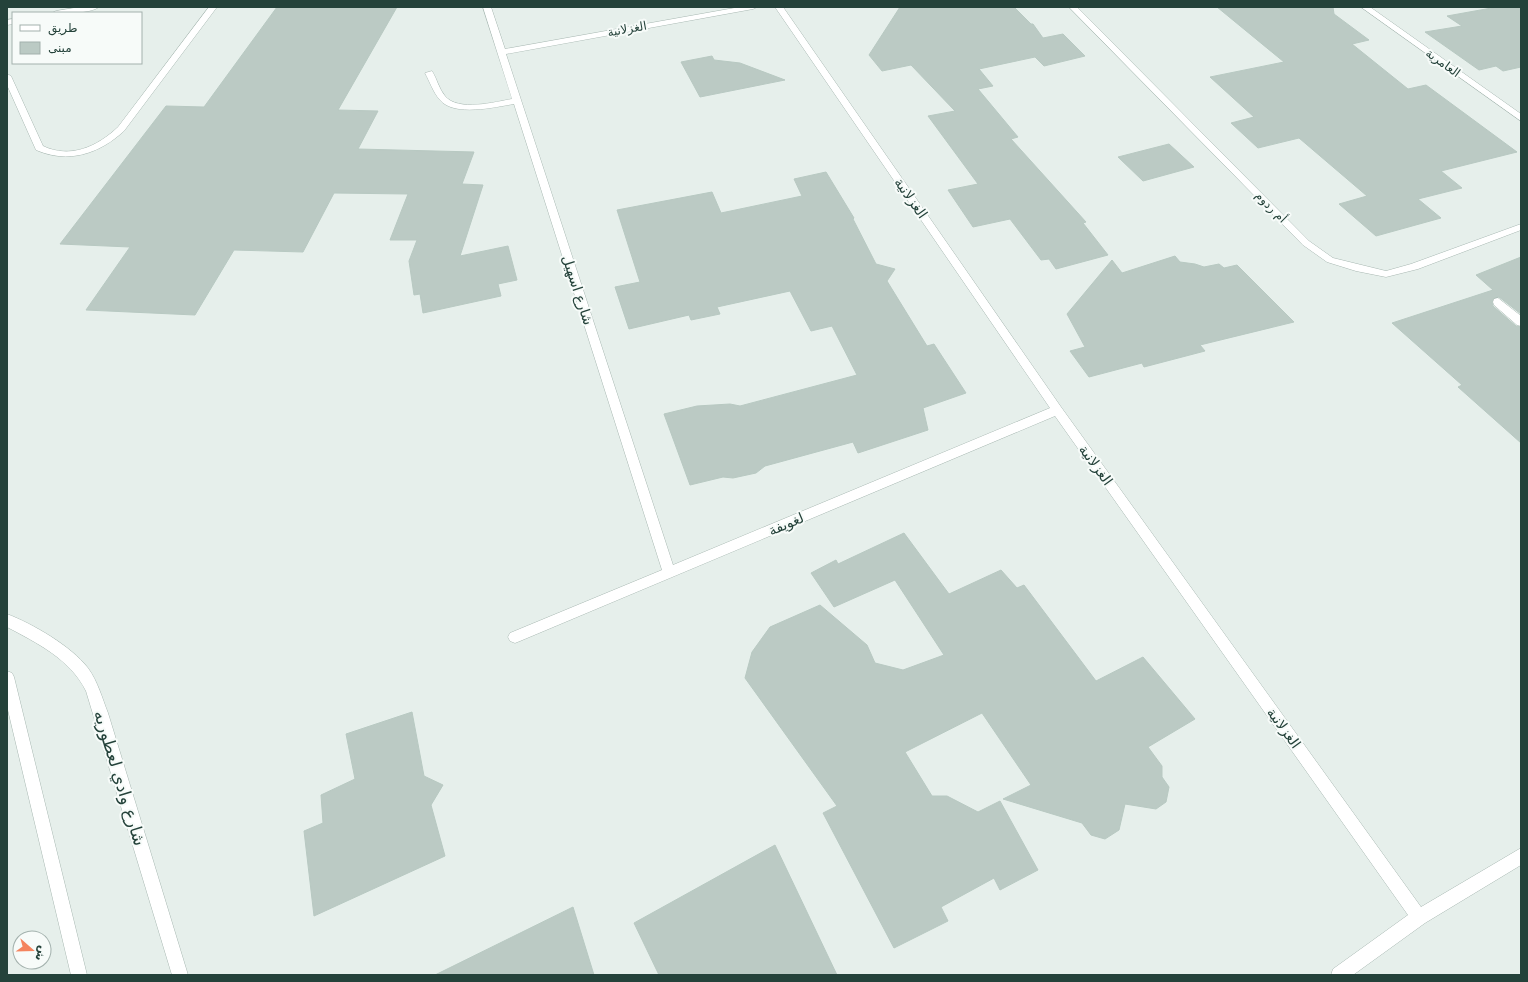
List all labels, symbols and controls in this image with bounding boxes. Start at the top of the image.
legend [12,12,142,64]
street label: الغزلانية [606,19,648,40]
text: طريق [48,21,78,36]
text: مبنى [48,41,72,55]
street label: العامرية [1422,46,1463,81]
street label: الغزلانية [890,174,931,222]
street label: أم ردوم [1252,188,1290,226]
street label: شارع اسهيل [558,253,597,327]
street label: الغزلانية [1075,442,1116,489]
street label: لغويفة [766,509,806,539]
street label: الغزلانية [1263,705,1304,752]
street label: شارع وادي لعطوريه [89,708,150,848]
north arrow [12,930,52,970]
text: ش [32,944,50,963]

